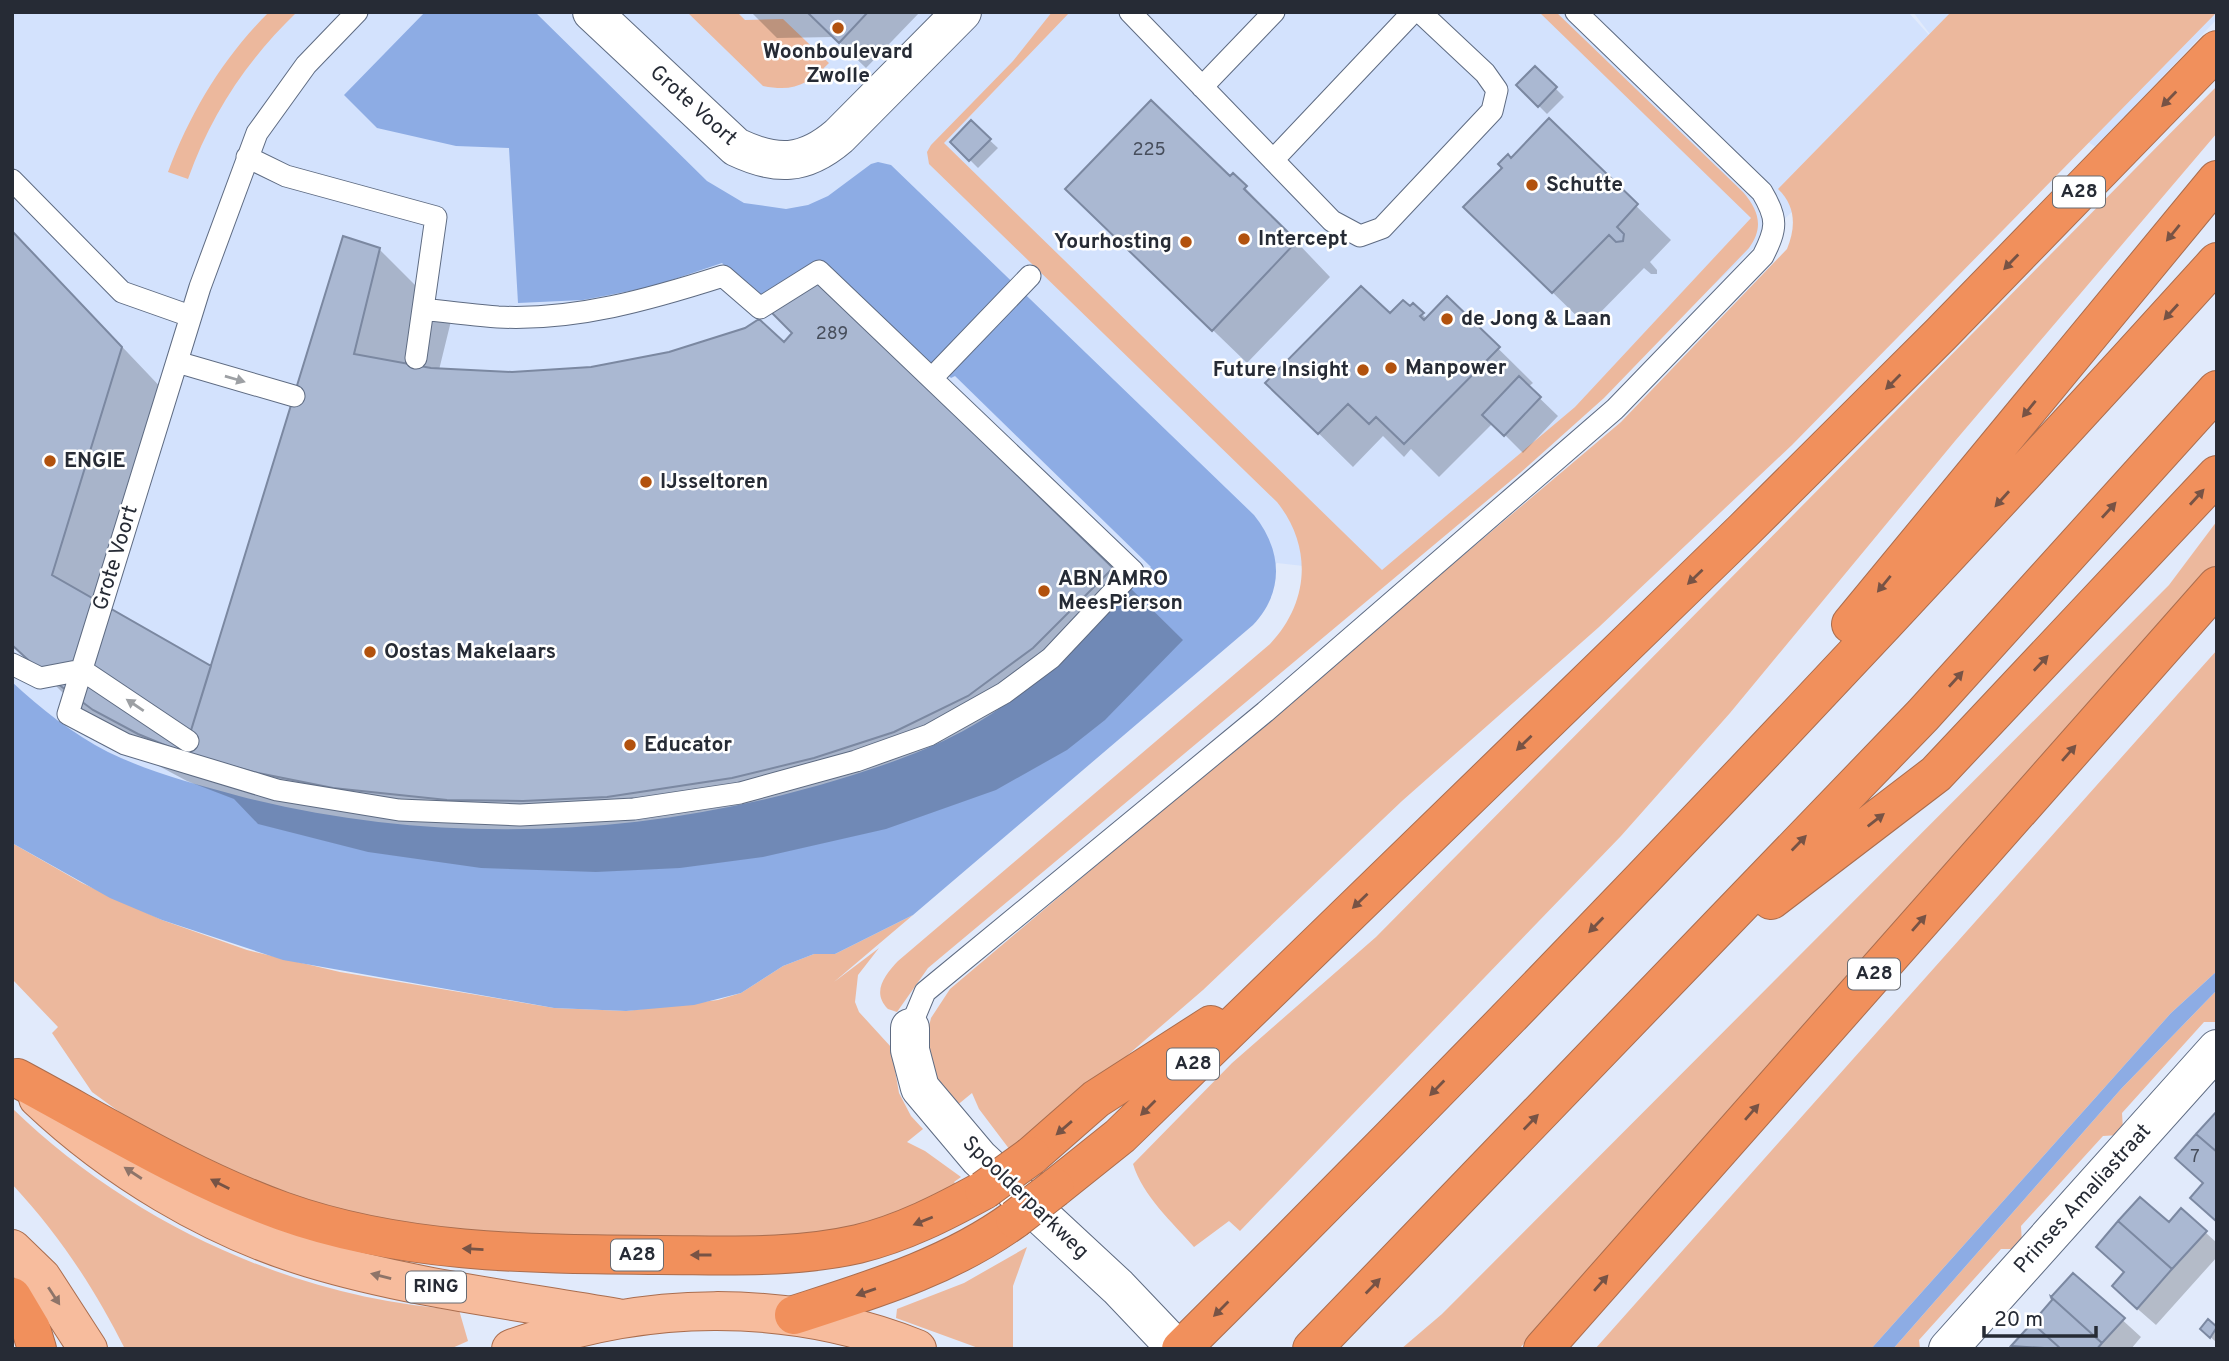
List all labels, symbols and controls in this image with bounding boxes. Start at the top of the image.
marker: Woonboulevard Zwolle [830,20,846,36]
place label: Woonboulevard Zwolle [763,39,913,90]
street label: Grote Voort [644,60,742,152]
one-way arrow [2161,90,2178,107]
house number: 225 [1132,139,1166,162]
place label: Schutte [1546,172,1623,199]
road number: A28 [2053,176,2105,208]
marker: Schutte [1524,177,1540,193]
one-way arrow [2166,224,2181,242]
place label: Intercept [1258,226,1348,253]
place label: Yourhosting [1054,229,1172,256]
marker: Intercept [1236,231,1252,247]
marker: Yourhosting [1178,234,1194,250]
one-way arrow [2003,253,2019,270]
one-way arrow [2164,304,2179,321]
place label: de Jong & Laan [1461,306,1611,333]
marker: de Jong & Laan [1439,311,1455,327]
house number: 289 [816,323,848,346]
place label: Manpower [1405,355,1507,382]
place label: Future Insight [1213,357,1349,384]
marker: Manpower [1383,360,1399,376]
marker: Future Insight [1355,362,1371,378]
one-way arrow [1886,373,1902,390]
one-way arrow [225,374,246,384]
one-way arrow [2021,399,2036,417]
place label: ENGIE [64,448,126,475]
marker: ENGIE [42,453,58,469]
place label: IJsseltoren [660,469,768,496]
marker: IJsseltoren [638,474,654,490]
one-way arrow [2188,489,2204,506]
one-way arrow [1994,490,2010,507]
one-way arrow [2101,501,2117,519]
street label: Grote Voort [87,502,145,614]
place label: ABN AMRO MeesPierson [1058,566,1183,617]
one-way arrow [1687,569,1704,586]
one-way arrow [1877,576,1892,593]
marker: ABN AMRO MeesPierson [1036,583,1052,599]
place label: Oostas Makelaars [384,639,556,666]
marker: Oostas Makelaars [362,644,378,660]
one-way arrow [2032,655,2048,672]
one-way arrow [1948,670,1964,688]
one-way arrow [125,699,145,712]
place label: Educator [644,732,732,759]
one-way arrow [1516,735,1533,751]
marker: Educator [622,737,638,753]
one-way arrow [2061,744,2077,762]
one-way arrow [1867,812,1885,827]
one-way arrow [1791,835,1808,852]
one-way arrow [1352,892,1369,909]
one-way arrow [1910,915,1926,932]
one-way arrow [1587,917,1604,934]
road number: A28 [1848,958,1900,990]
road number: A28 [1167,1048,1219,1080]
one-way arrow [1429,1080,1446,1097]
one-way arrow [1140,1100,1157,1116]
one-way arrow [1744,1103,1760,1121]
one-way arrow [1522,1114,1538,1131]
street label: Prinses Amaliastraat [2009,1118,2157,1280]
one-way arrow [1055,1120,1073,1136]
street label: Spoolderparkweg [956,1131,1094,1265]
house number: 7 [2190,1146,2200,1169]
one-way arrow [124,1166,143,1179]
one-way arrow [210,1179,230,1190]
one-way arrow [913,1215,934,1226]
road number: A28 [611,1240,663,1270]
one-way arrow [462,1244,484,1255]
one-way arrow [689,1249,711,1261]
one-way arrow [370,1270,392,1281]
road number: RING [406,1272,466,1302]
one-way arrow [1593,1274,1609,1292]
one-way arrow [1365,1278,1381,1295]
one-way arrow [47,1287,61,1305]
one-way arrow [855,1287,876,1297]
scale bar [1984,1294,2096,1338]
one-way arrow [1212,1301,1229,1318]
text: 20 m [1994,1307,2043,1334]

